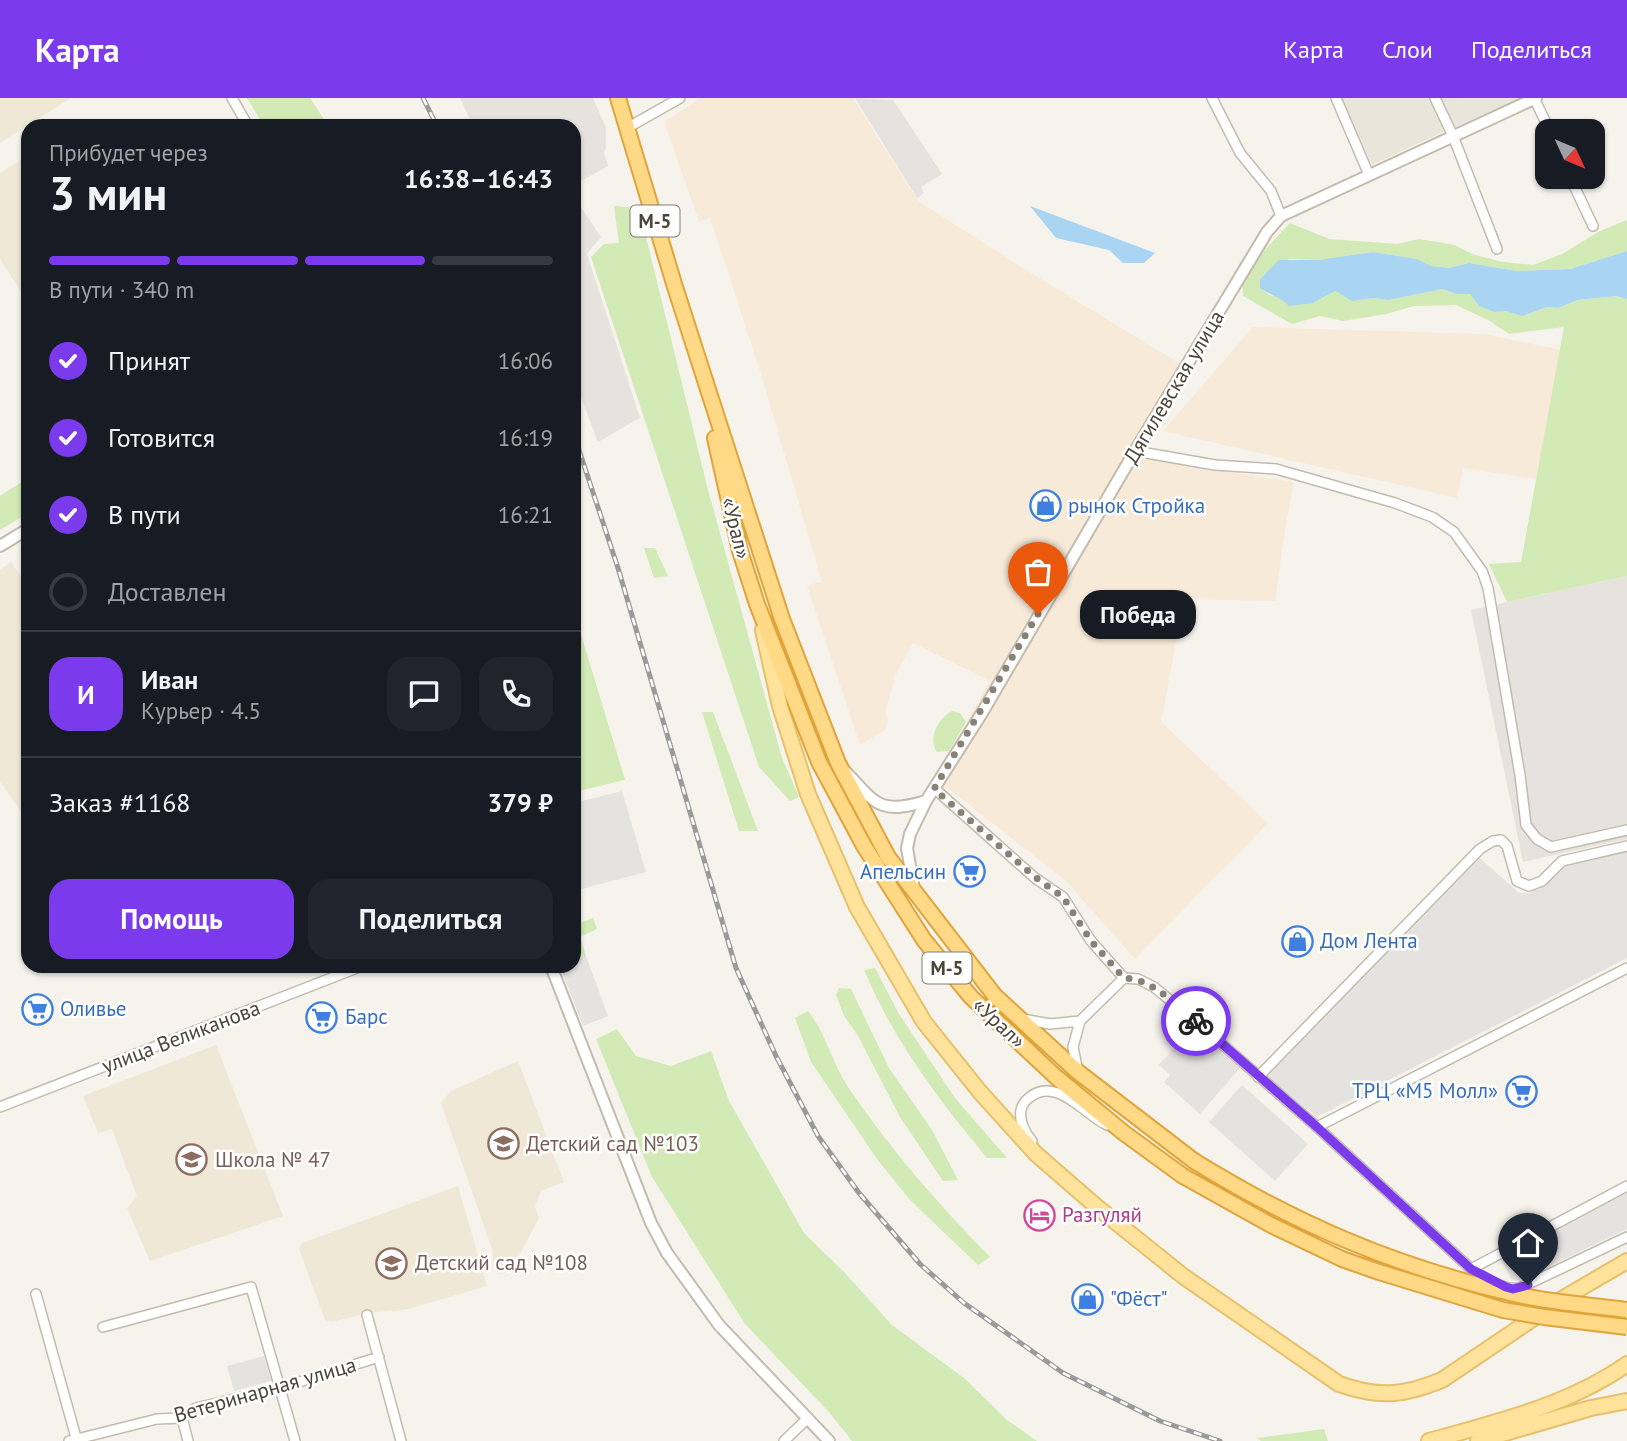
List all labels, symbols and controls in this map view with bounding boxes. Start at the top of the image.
text: Карта [35,28,120,71]
text: Карта [1283,34,1344,65]
text: Слои [1382,34,1433,65]
text: Поделиться [1471,34,1592,65]
north arrow [1535,119,1605,189]
map controls [1535,119,1605,189]
text: Прибудет через [49,138,208,167]
text: 16:38–16:43 [404,162,553,195]
text: 3 мин [49,163,167,223]
road number: М-5 [630,206,680,237]
text: В пути · 340 m [49,275,194,304]
street label: Дягилевская улица [1117,305,1230,468]
icon: check [49,342,87,380]
text: Принят [108,344,190,377]
text: 16:06 [498,346,553,375]
icon: check [49,419,87,457]
text: Готовится [108,421,215,454]
text: 16:19 [498,423,553,452]
shop icon: рынок Стройка [1028,489,1062,523]
place label: рынок Стройка [1068,492,1205,519]
street label: «Урал» [716,494,757,562]
icon: check [49,496,87,534]
text: В пути [108,498,181,531]
text: 16:21 [498,500,553,529]
pin [1008,542,1068,614]
icon: bag [1019,553,1057,591]
text: Доставлен [108,575,227,608]
callout: Победа [1080,589,1196,638]
text: Победа [1100,600,1176,629]
button: chat [387,657,461,731]
button: phone [479,657,553,731]
text: Иван [141,663,198,696]
text: И [77,678,95,711]
text: Курьер · 4.5 [141,696,261,725]
text: Заказ #1168 [49,786,191,819]
text: 379 ₽ [487,786,553,819]
supermarket icon: Апельсин [952,855,986,889]
place label: Апельсин [860,858,946,885]
button: Помощь [49,879,294,959]
button: Поделиться [308,879,553,959]
shop icon: Дом Лента [1280,924,1314,958]
place label: Дом Лента [1320,927,1418,954]
road number: М-5 [922,953,972,984]
courier [1161,986,1231,1056]
street label: «Урал» [967,991,1032,1054]
supermarket icon: Оливье [20,992,54,1026]
street label: улица Великанова [98,994,264,1079]
place label: Оливье [60,995,126,1022]
supermarket icon: Барс [305,1000,339,1034]
icon: bike [1177,1002,1215,1040]
place label: Барс [345,1003,388,1030]
supermarket icon: ТРЦ «М5 Молл» [1504,1074,1538,1108]
place label: ТРЦ «М5 Молл» [1352,1077,1498,1104]
school or university icon: Детский сад №103 [486,1127,520,1161]
place label: Детский сад №103 [526,1130,699,1157]
school or university icon: Школа № 47 [175,1143,209,1177]
place label: Школа № 47 [215,1146,331,1173]
hotel icon: Разгуляй [1022,1198,1056,1232]
place label: Разгуляй [1062,1201,1142,1228]
pin [1498,1213,1558,1285]
icon: home [1509,1224,1547,1262]
school or university icon: Детский сад №108 [375,1246,409,1280]
place label: Детский сад №108 [415,1249,588,1276]
shop icon: "Фёст" [1070,1282,1104,1316]
place label: "Фёст" [1110,1285,1168,1312]
street label: Ветеринарная улица [171,1351,359,1428]

